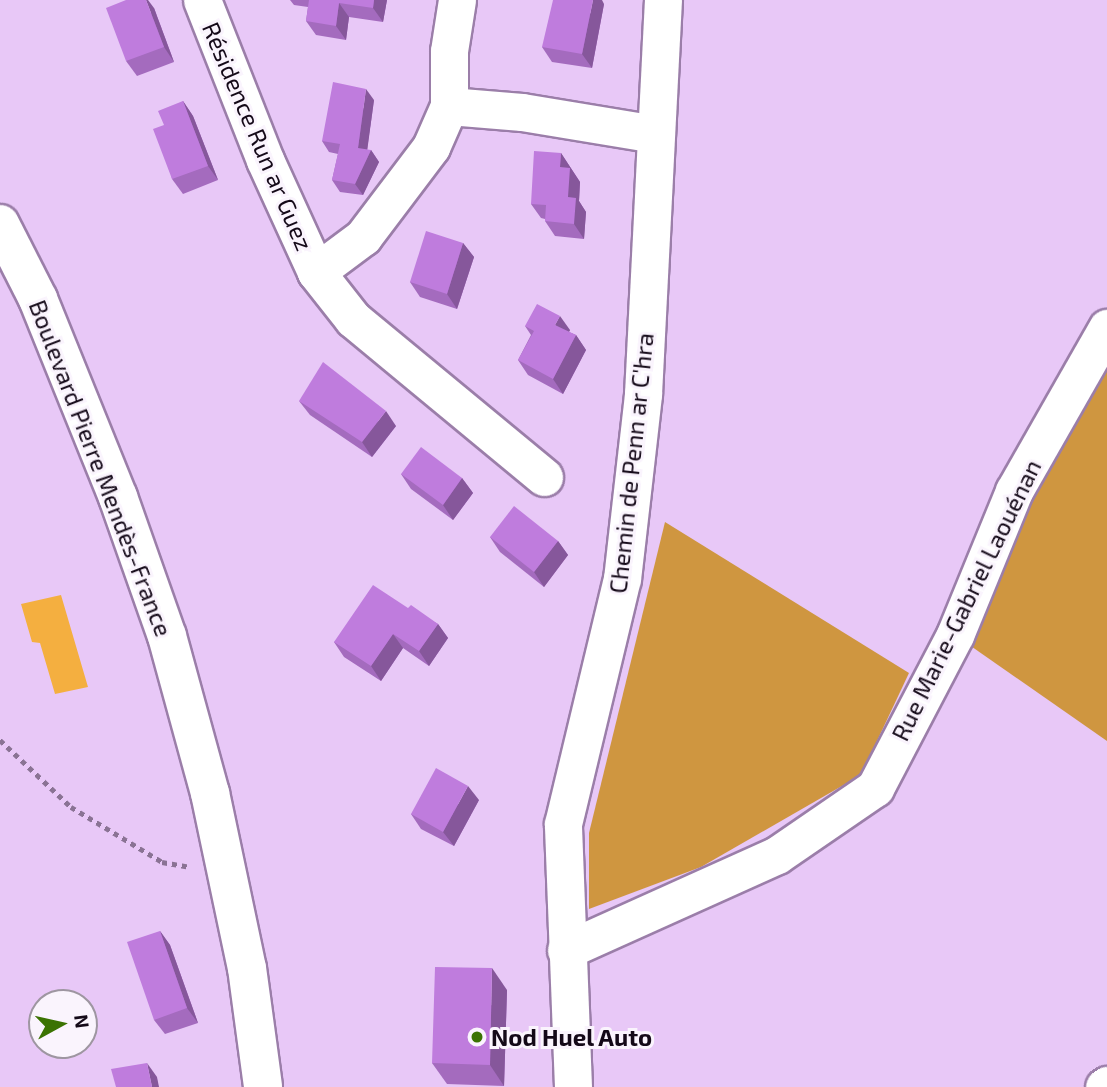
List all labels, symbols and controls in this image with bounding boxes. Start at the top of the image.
street label: Résidence Run ar Guez [197,17,319,255]
street label: Boulevard Pierre Mendès-France [23,296,179,640]
street label: Chemin de Penn ar C'hra [603,331,659,595]
street label: Rue Marie-Gabriel Laouénan [885,454,1047,746]
north arrow [28,989,98,1059]
text: N [70,1013,95,1030]
place label: Nod Huel Auto [491,1023,653,1051]
marker: Nod Huel Auto [469,1029,485,1045]

